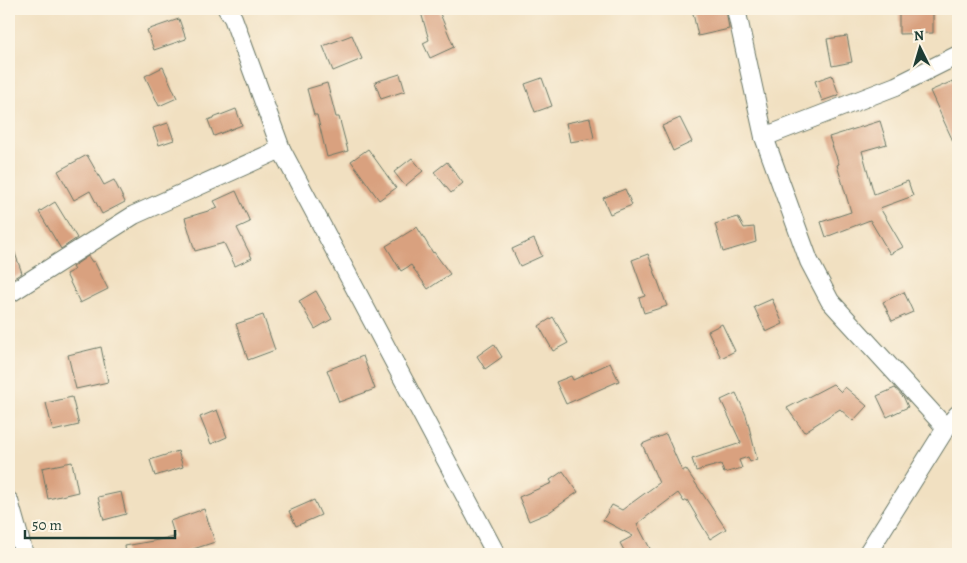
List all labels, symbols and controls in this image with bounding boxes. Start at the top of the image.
north arrow [894,22,944,72]
text: N [913,26,925,45]
scale bar [25,508,175,540]
text: 50 m [32,515,62,535]

